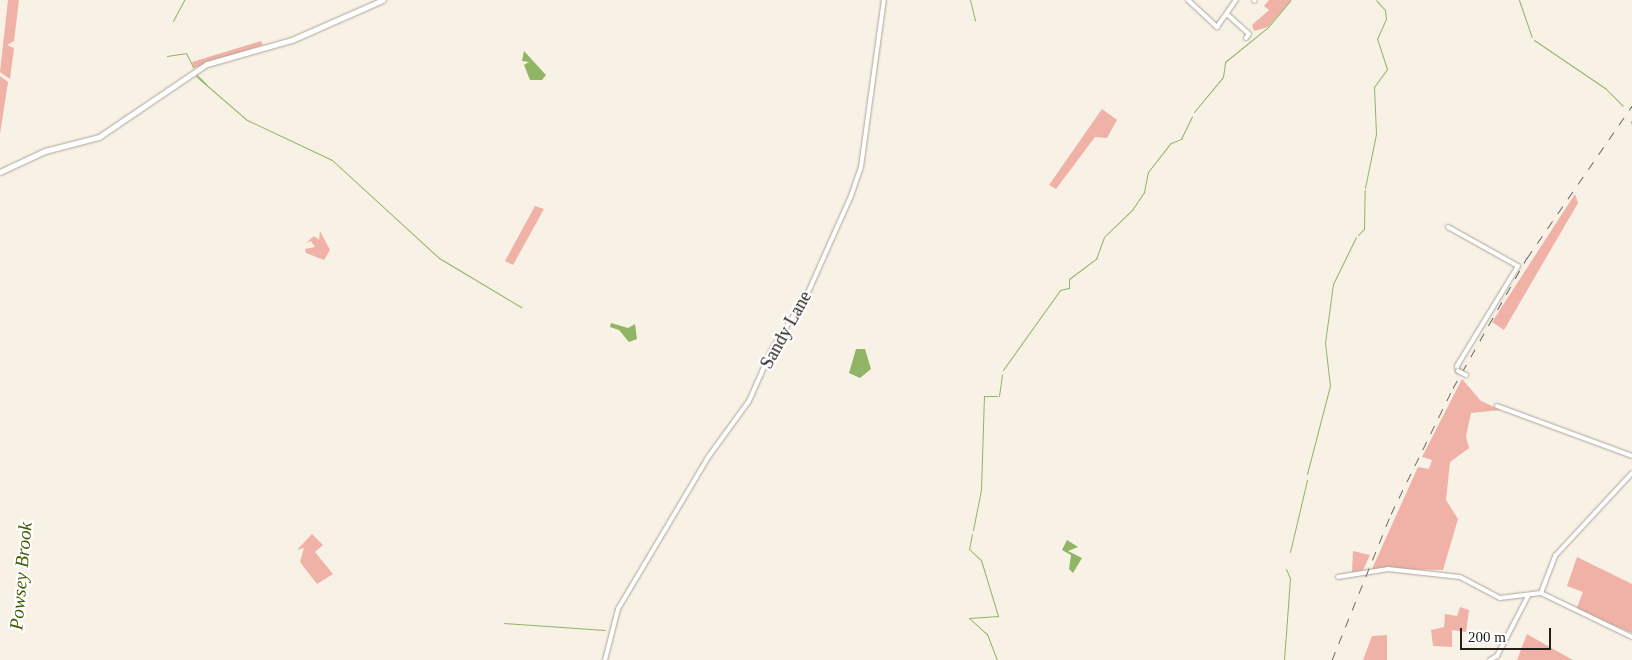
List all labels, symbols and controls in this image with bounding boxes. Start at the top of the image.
street label: Sandy Lane [756,287,816,373]
water label: Powsey Brook [5,521,37,631]
scale bar [1462,618,1553,650]
text: 200 m [1468,629,1506,645]

